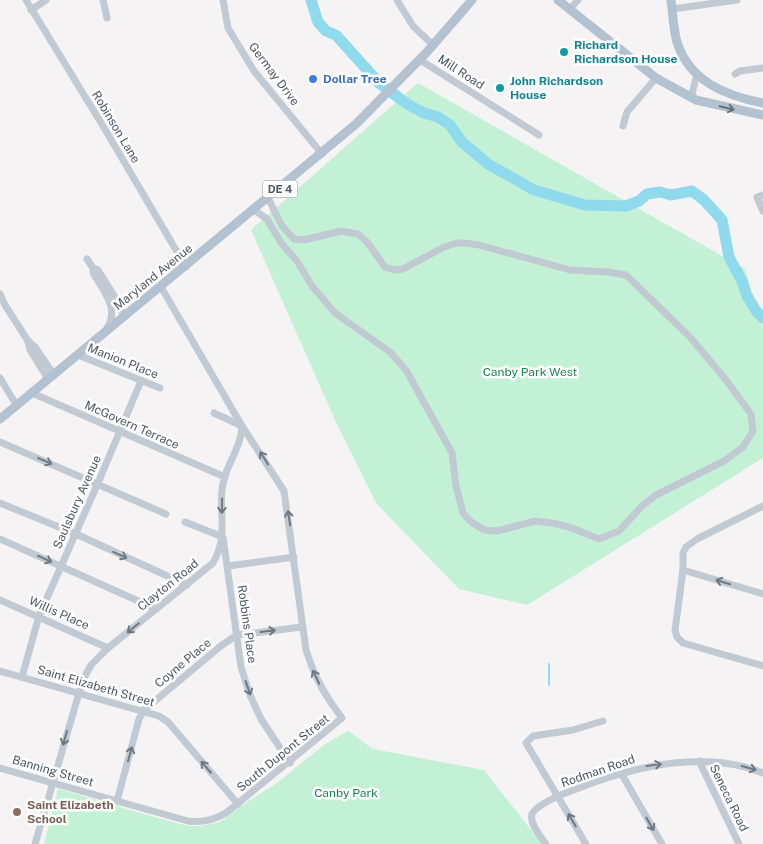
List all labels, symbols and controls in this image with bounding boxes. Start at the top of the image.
place label: Richard Richardson House [574,38,678,66]
street label: Germay Drive [246,40,302,108]
marker: Richard Richardson House [558,46,570,58]
street label: Mill Road [435,52,487,92]
place label: Dollar Tree [323,72,387,86]
marker: Dollar Tree [307,73,319,85]
place label: John Richardson House [510,74,603,102]
marker: John Richardson House [494,82,506,94]
street label: Robinson Lane [89,88,143,166]
one-way arrow [718,104,734,113]
road number: DE 4 [262,180,298,198]
street label: Maryland Avenue [111,241,195,313]
street label: Manion Place [86,340,161,382]
park label: Canby Park West [483,365,578,379]
street label: McGovern Terrace [83,398,182,452]
one-way arrow [258,451,269,465]
street label: Saulsbury Avenue [50,453,104,551]
one-way arrow [37,456,52,466]
one-way arrow [218,497,227,513]
one-way arrow [283,510,293,526]
one-way arrow [112,550,127,560]
one-way arrow [37,555,52,565]
street label: Clayton Road [135,556,201,614]
one-way arrow [715,576,731,586]
street label: Robbins Place [235,584,259,664]
street label: Willis Place [27,593,92,633]
one-way arrow [126,623,139,634]
one-way arrow [260,626,276,636]
street label: Coyne Place [152,635,214,691]
street label: Saint Elizabeth Street [36,663,157,710]
one-way arrow [311,670,320,685]
one-way arrow [244,680,254,696]
street label: South Dupont Street [234,711,332,795]
one-way arrow [60,730,70,746]
one-way arrow [126,747,135,763]
street label: Rodman Road [559,752,637,790]
street label: Banning Street [11,753,96,789]
one-way arrow [646,760,662,770]
one-way arrow [201,761,212,774]
street label: Seneca Road [707,762,751,834]
one-way arrow [740,764,756,774]
park label: Canby Park [314,786,378,800]
place label: Saint Elizabeth School [27,798,114,826]
marker: Saint Elizabeth School [11,806,23,818]
one-way arrow [567,813,577,827]
one-way arrow [646,816,656,830]

